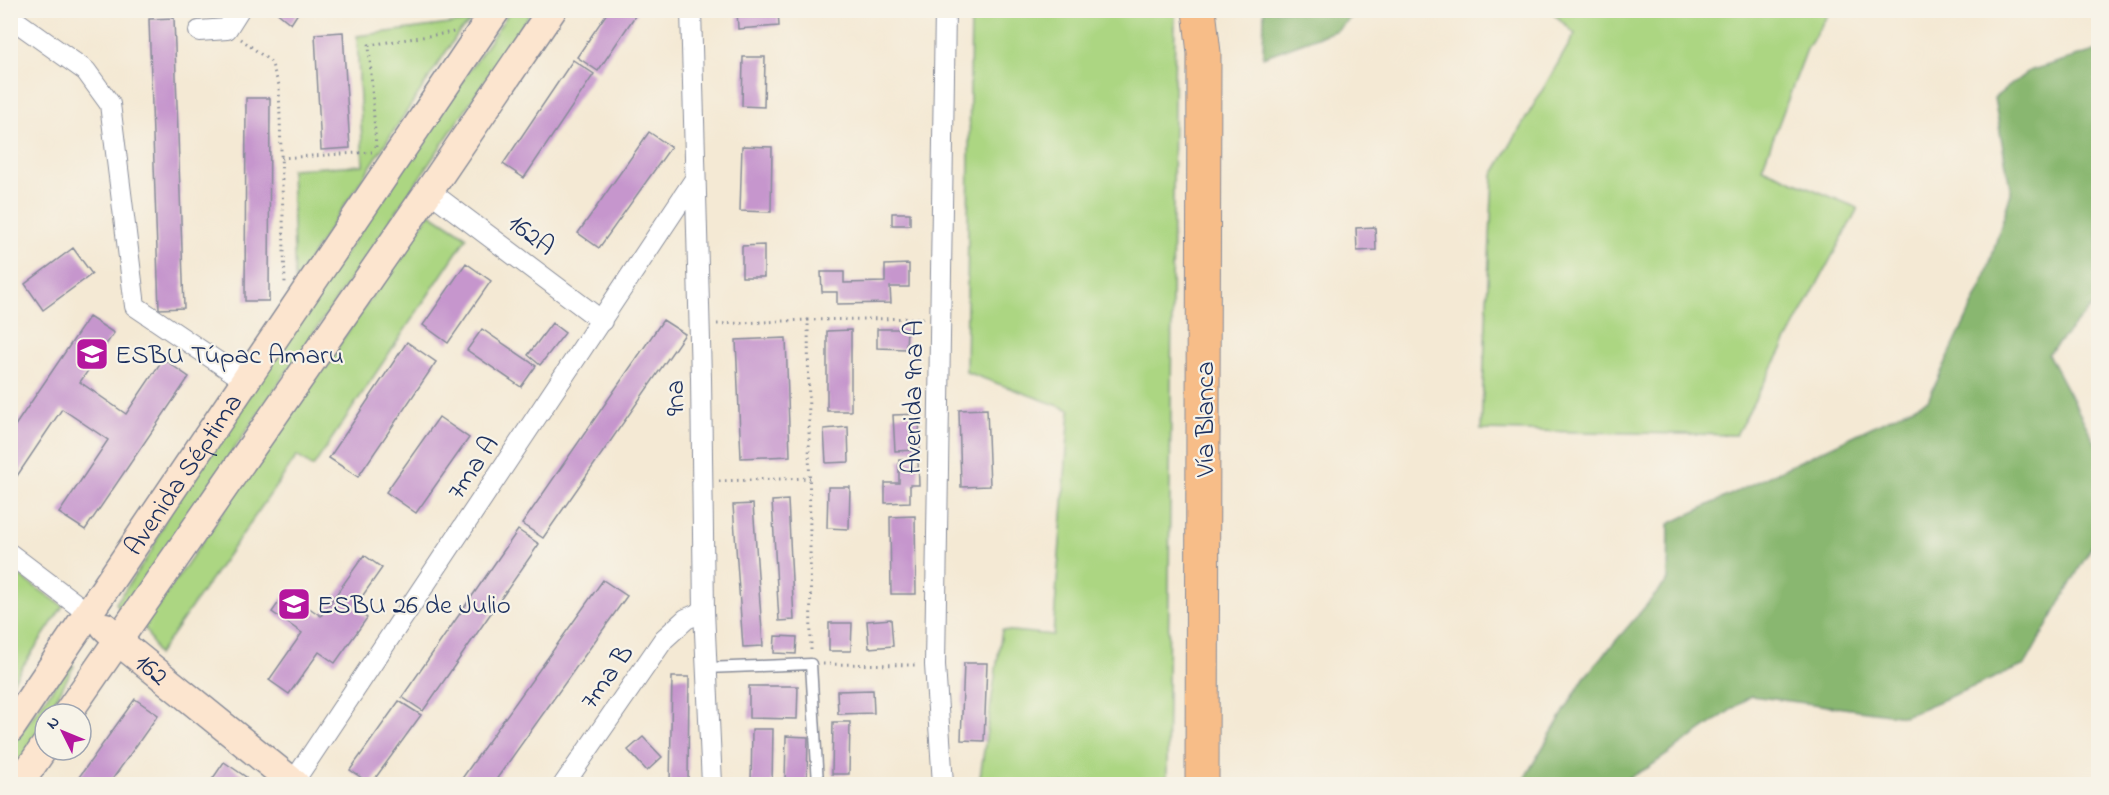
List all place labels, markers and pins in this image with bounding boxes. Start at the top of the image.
school or university icon: ESBU Túpac Amaru [74,336,110,372]
place label: ESBU Túpac Amaru [115,337,344,376]
school or university icon: ESBU 26 de Julio [276,586,312,622]
place label: ESBU 26 de Julio [317,587,511,626]

